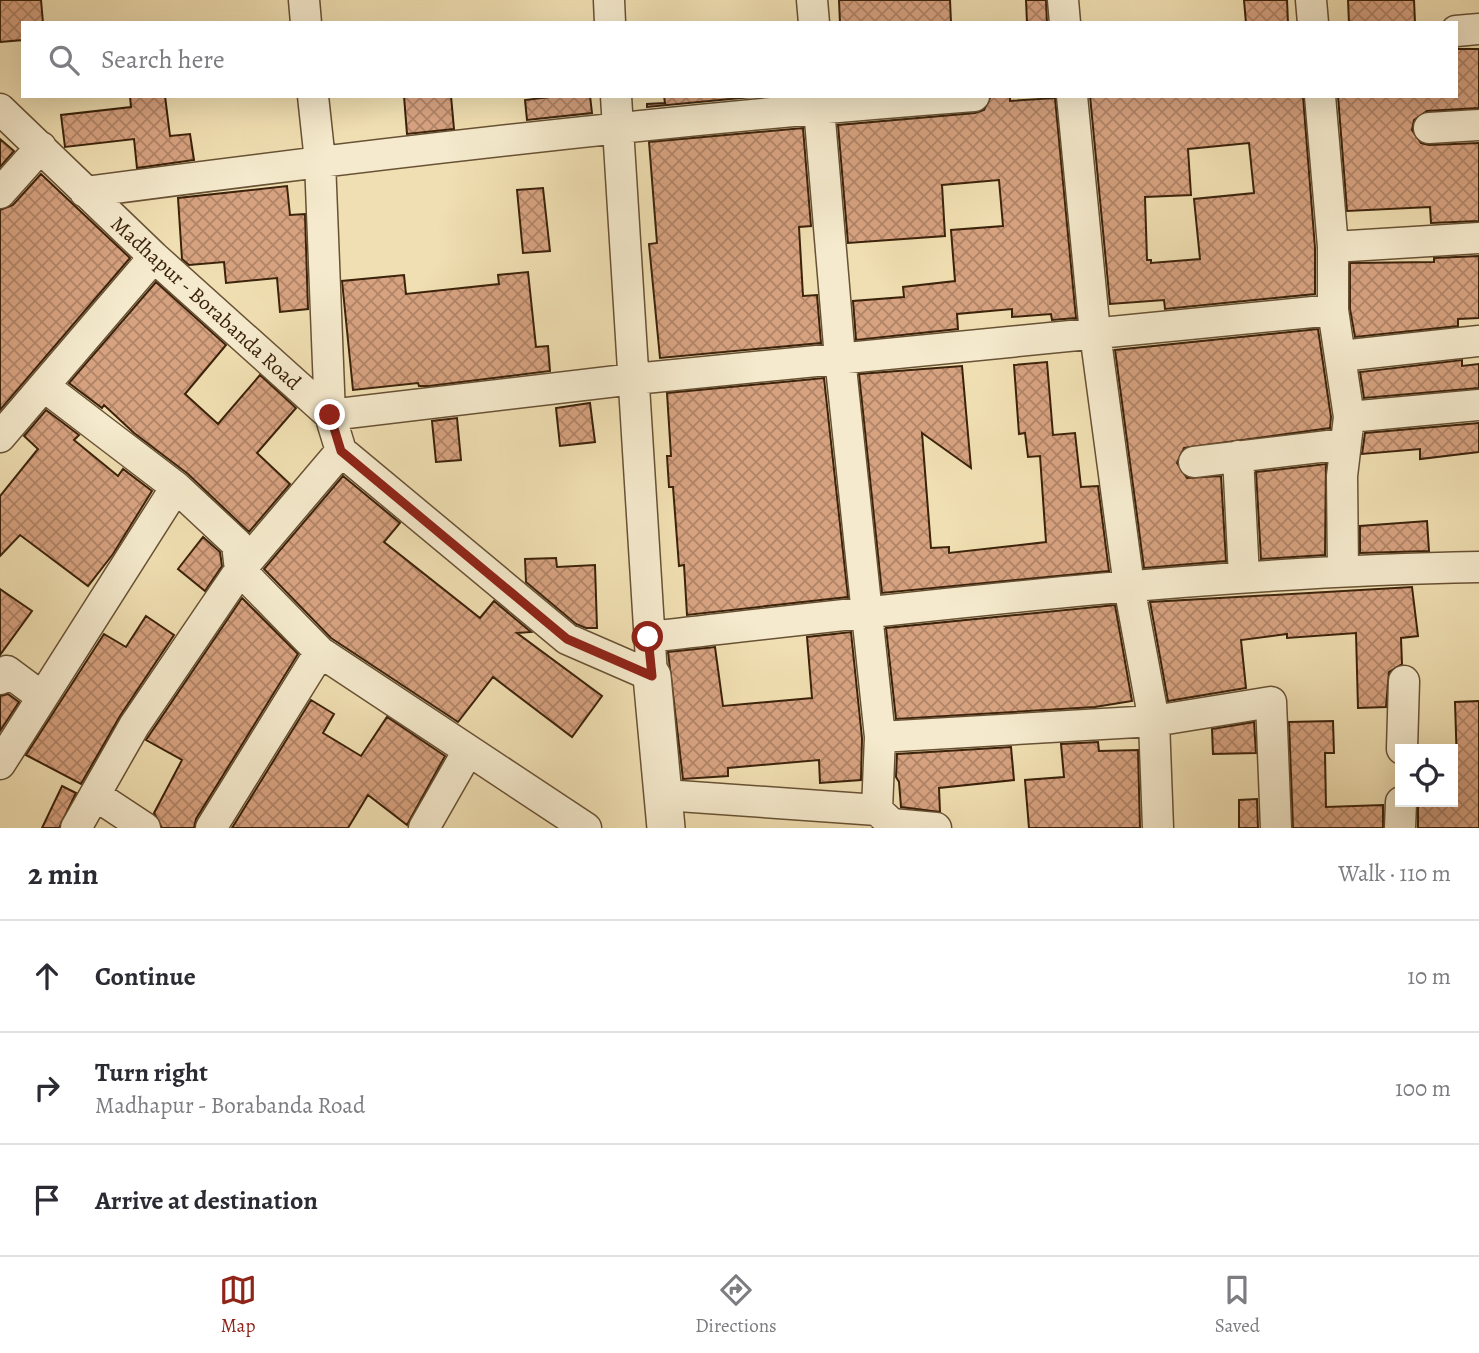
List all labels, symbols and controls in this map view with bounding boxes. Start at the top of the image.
search box [21,21,1458,98]
icon: search [45,41,83,79]
text: Search here [101,42,225,77]
street label: Madhapur - Borabanda Road [105,210,308,396]
route end [314,399,345,430]
route start [632,621,663,652]
map controls [1395,744,1458,807]
button: locate [1395,744,1458,807]
text: 2 min [28,854,98,894]
text: Walk · 110 m [1338,858,1451,889]
icon: ahead [28,957,66,995]
text: Continue [95,959,196,994]
text: 10 m [1407,961,1451,992]
text: Turn right [95,1055,208,1090]
icon: right [28,1069,66,1107]
text: 100 m [1395,1073,1451,1104]
text: Madhapur - Borabanda Road [95,1090,365,1121]
icon: arrive [28,1181,66,1219]
text: Arrive at destination [95,1183,318,1218]
tab: Map [219,1271,257,1339]
tab: Directions [695,1271,777,1339]
tab: Saved [1215,1271,1260,1339]

